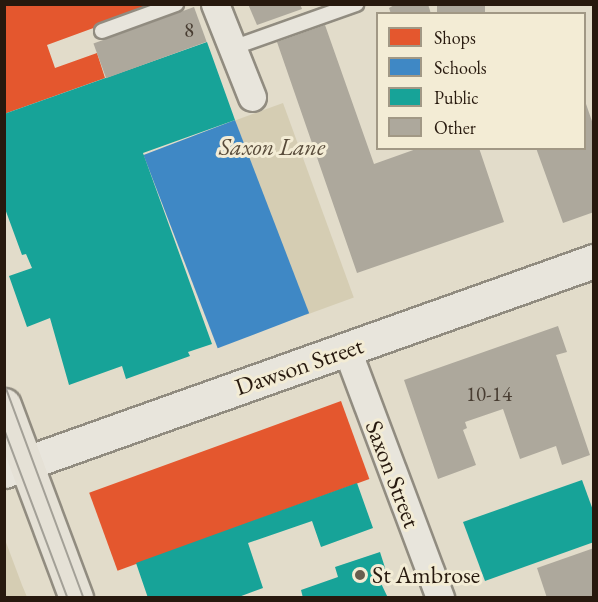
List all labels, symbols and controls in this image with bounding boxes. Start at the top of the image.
legend [376,12,586,150]
house number: 8 [184,17,194,43]
text: Shops [434,26,476,49]
text: Schools [434,56,487,79]
text: Public [434,86,478,109]
text: Other [434,116,476,139]
park label: Saxon Lane [219,133,325,161]
street label: Dawson Street [231,331,367,401]
house number: 10-14 [466,381,512,407]
street label: Saxon Street [359,416,427,532]
place label: St Ambrose [372,561,480,589]
marker: St Ambrose [353,568,367,582]

